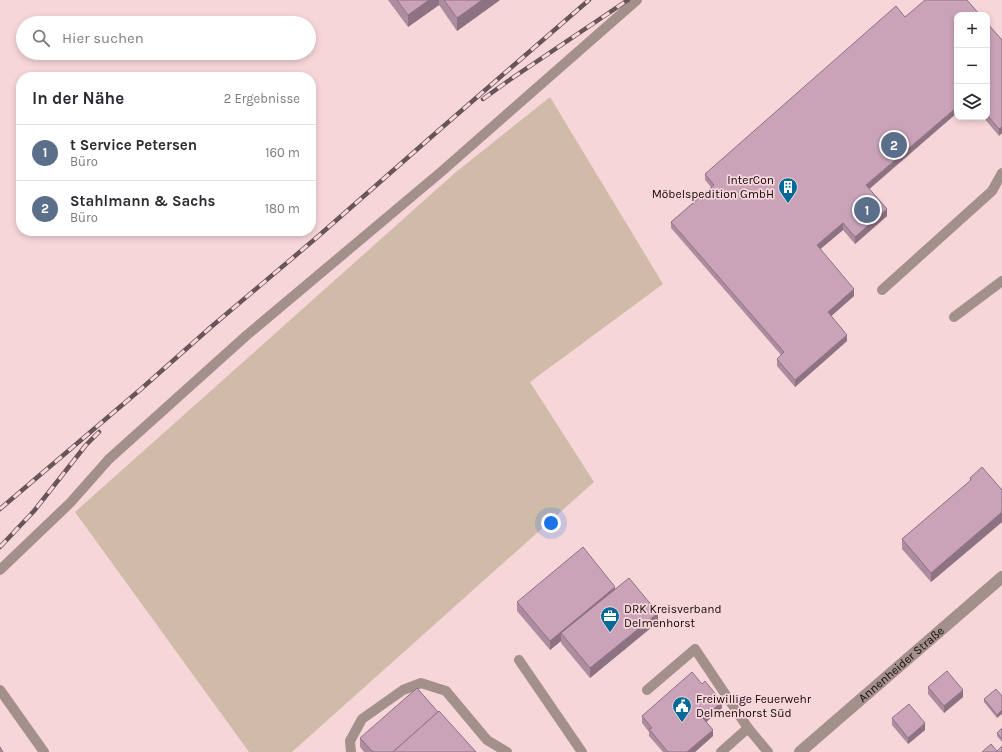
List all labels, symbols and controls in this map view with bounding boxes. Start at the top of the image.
map controls [954,12,990,120]
button: + [954,12,990,48]
search box [16,16,316,60]
icon: search [30,27,52,49]
text: Hier suchen [62,29,144,47]
button: − [954,48,990,84]
button: layers [954,84,990,120]
text: In der Nähe [32,88,124,108]
text: 2 Ergebnisse [224,91,300,106]
pin: 2 [881,130,907,160]
text: t Service Petersen [70,136,197,154]
text: 1 [43,145,47,160]
text: 160 m [265,145,300,160]
text: Büro [70,154,98,169]
place label: InterCon Möbelspedition GmbH [652,173,774,201]
building icon: InterCon Möbelspedition GmbH [777,176,799,204]
text: Stahlmann & Sachs [70,192,215,210]
pin: 1 [854,195,880,225]
text: 2 [41,201,49,216]
text: 180 m [265,201,300,216]
text: Büro [70,210,98,225]
your location [541,513,561,533]
place label: DRK Kreisverband Delmenhorst [624,602,722,630]
office icon: DRK Kreisverband Delmenhorst [599,605,621,633]
street label: Annenheider Straße [856,623,947,705]
place label: Freiwillige Feuerwehr Delmenhorst Süd [696,692,812,720]
public building icon: Freiwillige Feuerwehr Delmenhorst Süd [671,695,693,723]

